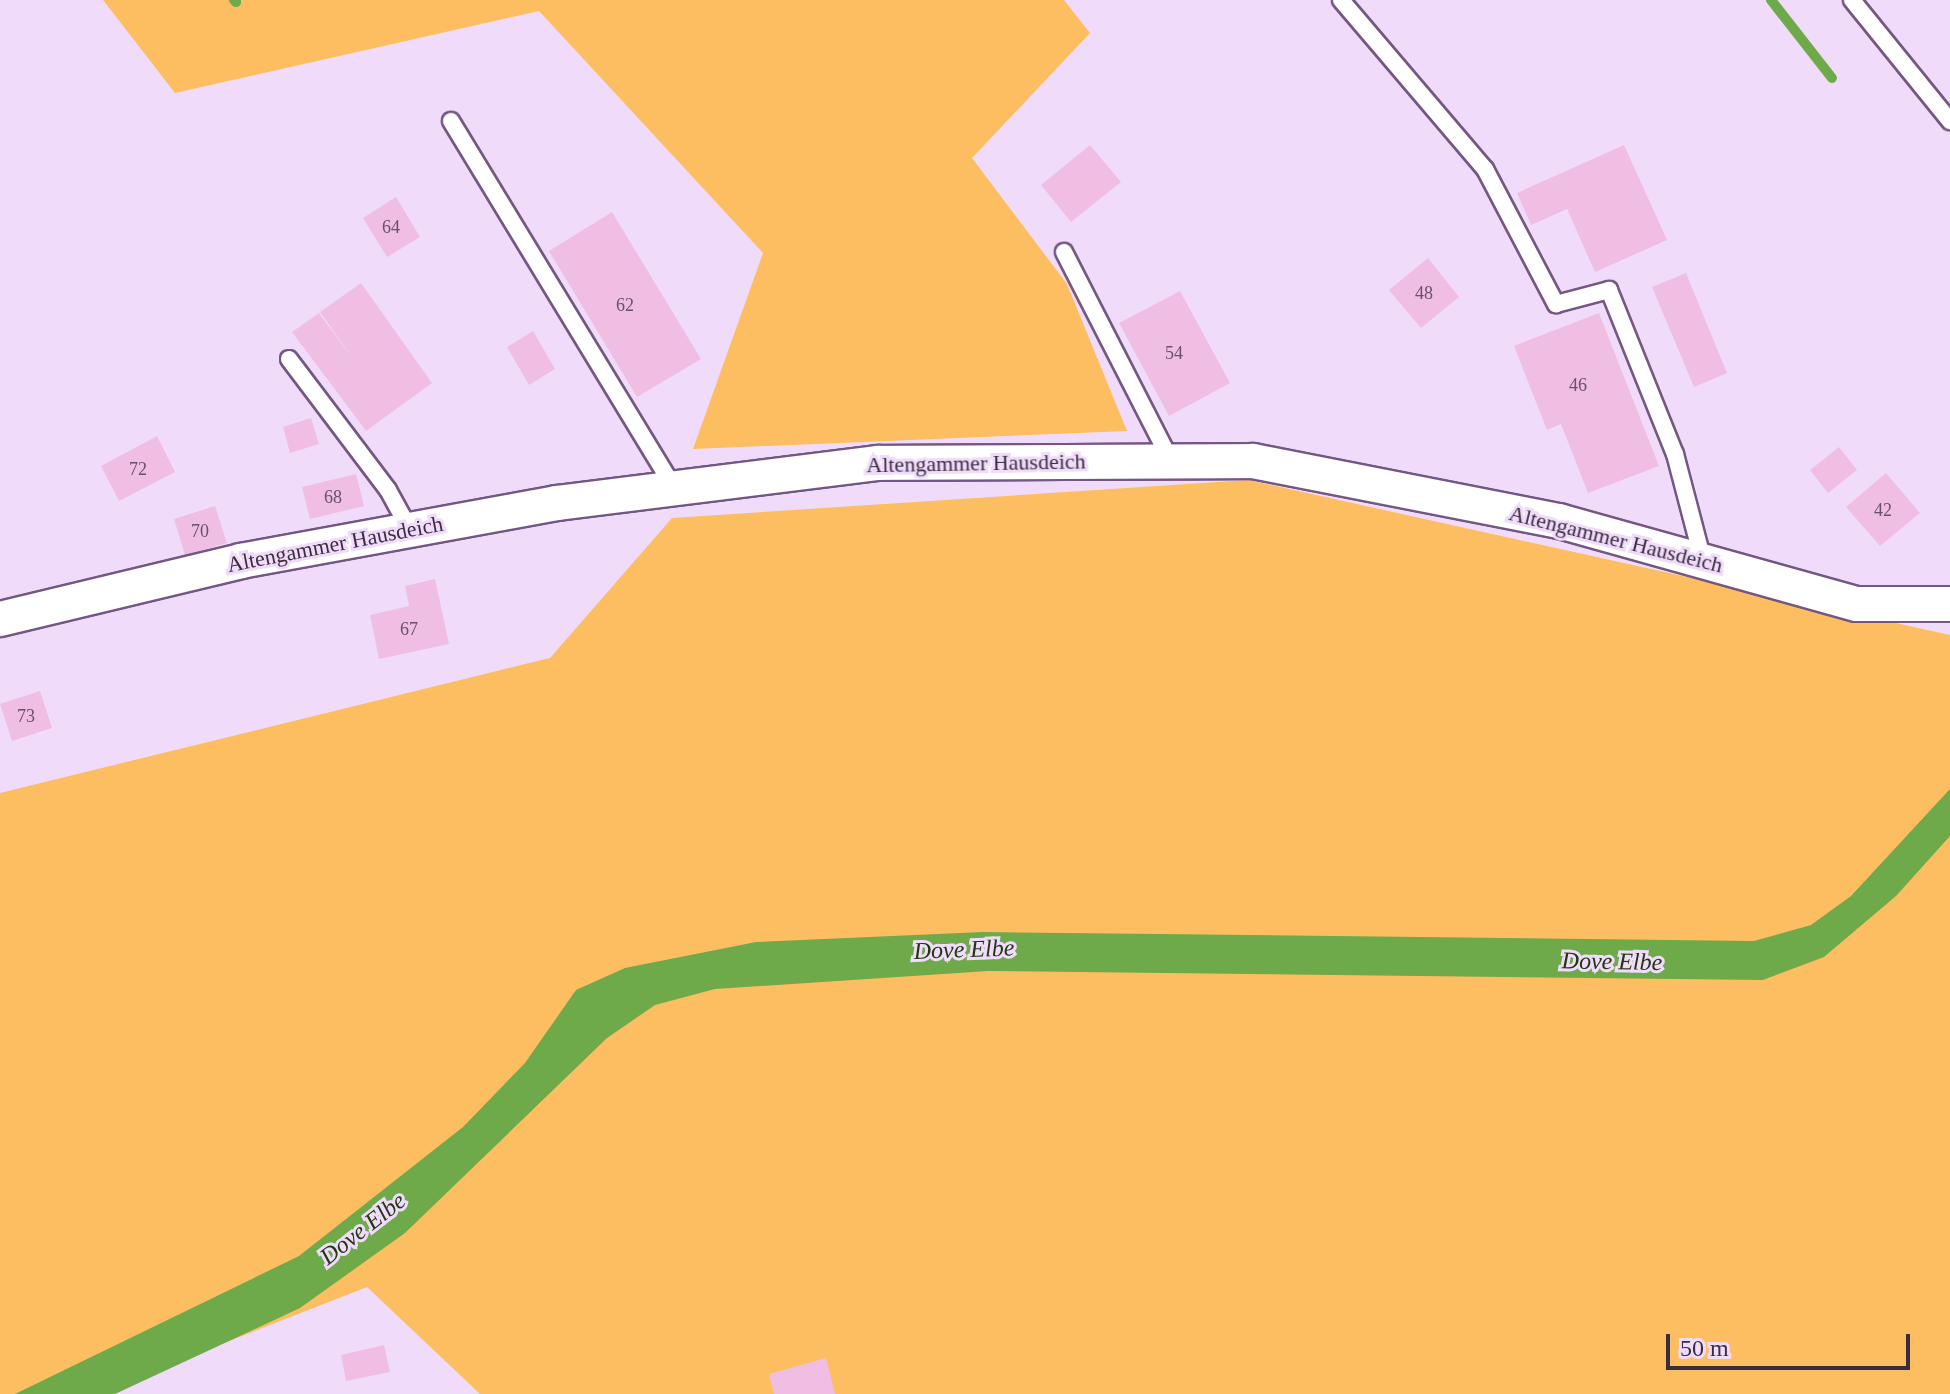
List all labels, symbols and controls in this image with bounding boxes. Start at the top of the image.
house number: 64 [382,216,400,238]
house number: 48 [1415,282,1433,304]
house number: 62 [616,294,634,316]
house number: 54 [1165,342,1183,364]
house number: 46 [1569,374,1587,396]
street label: Altengammer Hausdeich [866,448,1086,478]
house number: 72 [129,458,147,480]
house number: 68 [324,486,342,508]
house number: 42 [1874,499,1892,521]
street label: Altengammer Hausdeich [1506,500,1726,578]
street label: Altengammer Hausdeich [225,510,445,578]
house number: 70 [191,520,209,542]
house number: 67 [400,618,418,640]
house number: 73 [17,705,35,727]
water label: Dove Elbe [913,934,1015,966]
water label: Dove Elbe [1561,947,1663,977]
water label: Dove Elbe [314,1187,412,1271]
scale bar [1670,1318,1914,1368]
text: 50 m [1680,1335,1729,1361]

